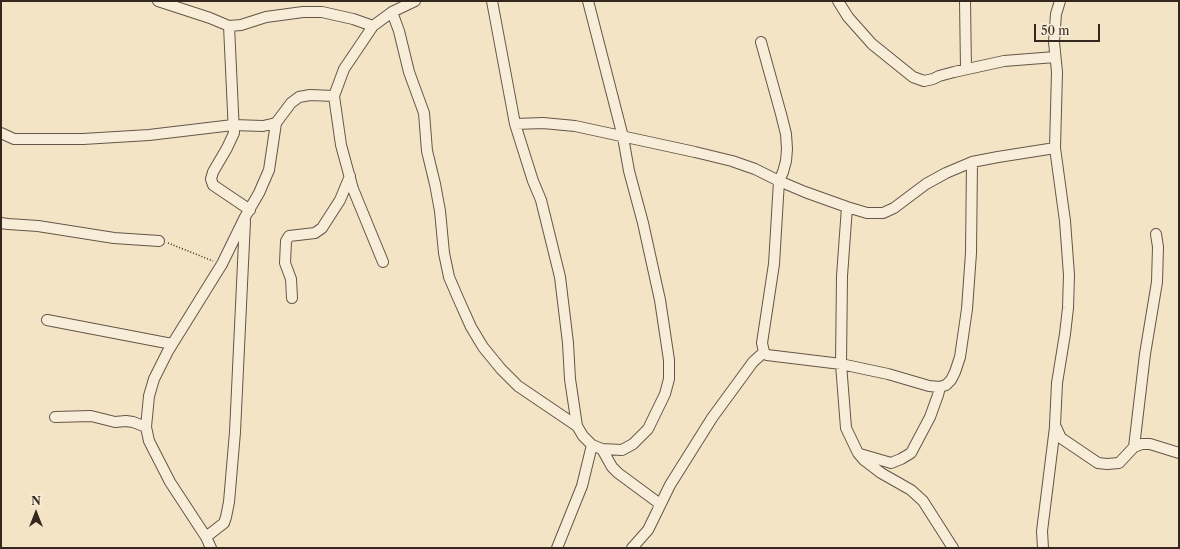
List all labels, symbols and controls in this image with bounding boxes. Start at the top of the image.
scale bar [1036,16,1102,42]
text: 50 m [1041,23,1070,38]
north arrow [16,493,56,533]
text: N [31,494,41,508]

